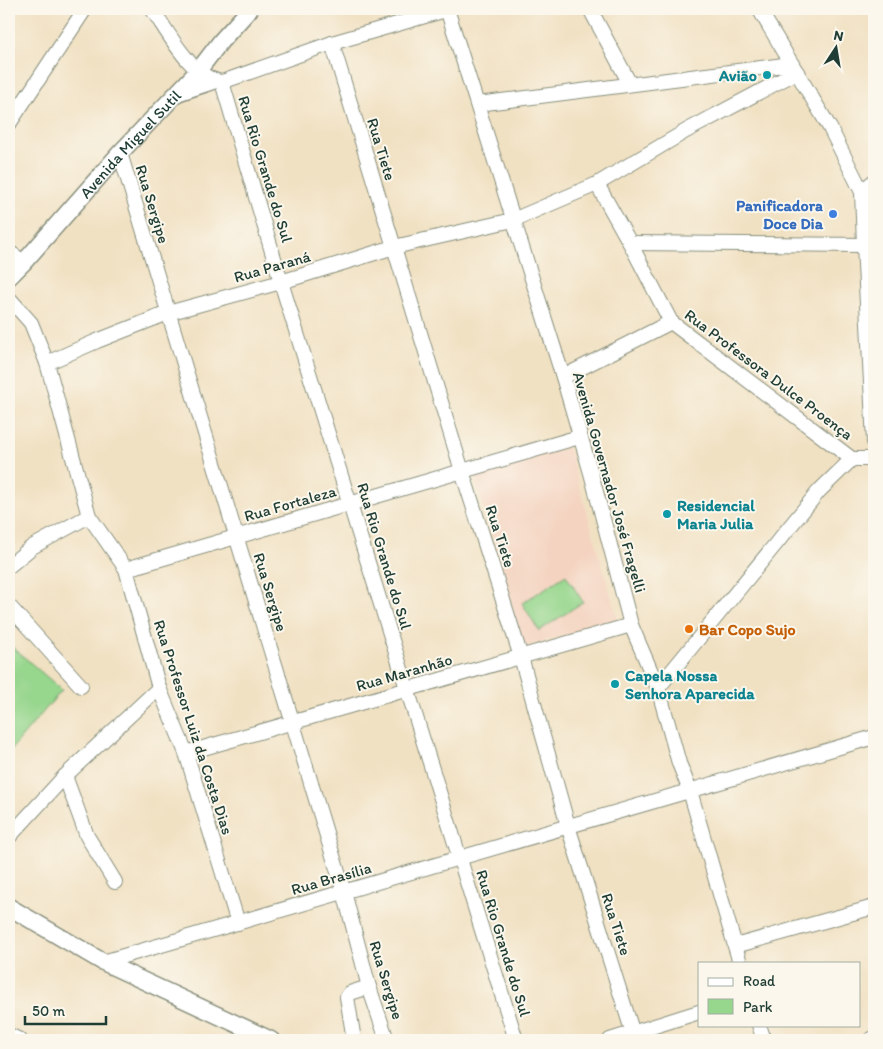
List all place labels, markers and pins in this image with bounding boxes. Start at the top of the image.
place label: Avião [718,66,757,85]
marker: Avião [761,69,773,81]
place label: Panificadora Doce Dia [736,196,824,233]
marker: Panificadora Doce Dia [827,208,839,220]
place label: Residencial Maria Julia [677,496,755,533]
marker: Residencial Maria Julia [661,508,673,520]
place label: Bar Copo Sujo [699,620,796,640]
marker: Bar Copo Sujo [683,623,695,635]
place label: Capela Nossa Senhora Aparecida [625,666,755,704]
marker: Capela Nossa Senhora Aparecida [609,678,621,690]

